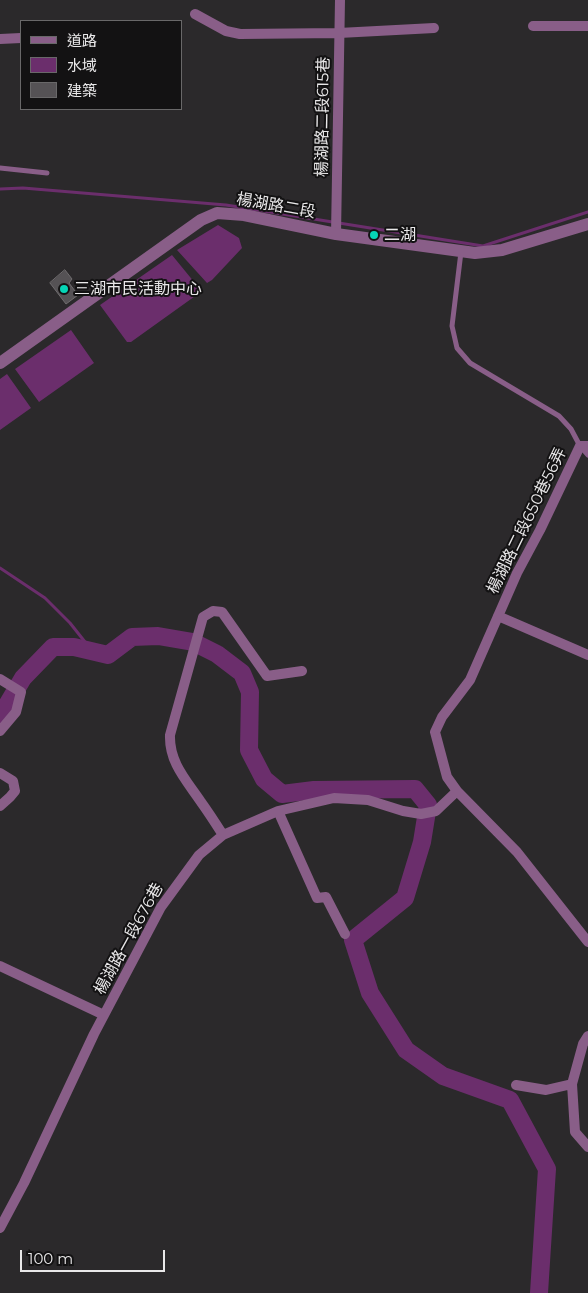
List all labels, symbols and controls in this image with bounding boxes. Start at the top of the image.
legend [20,20,182,110]
text: 道路 [67,31,97,50]
text: 水域 [67,56,97,75]
street label: 楊湖路二段615巷 [312,57,334,177]
text: 建築 [67,81,97,100]
street label: 楊湖路二段 [235,190,317,222]
place label: 二湖 [384,225,416,245]
marker: 二湖 [368,229,380,241]
place label: 三湖市民活動中心 [74,279,202,299]
marker: 三湖市民活動中心 [58,283,70,295]
street label: 楊湖路二段650巷56弄 [483,445,571,597]
street label: 楊湖路一段676巷 [90,880,168,998]
scale bar [22,1240,168,1272]
text: 100 m [28,1249,73,1268]

